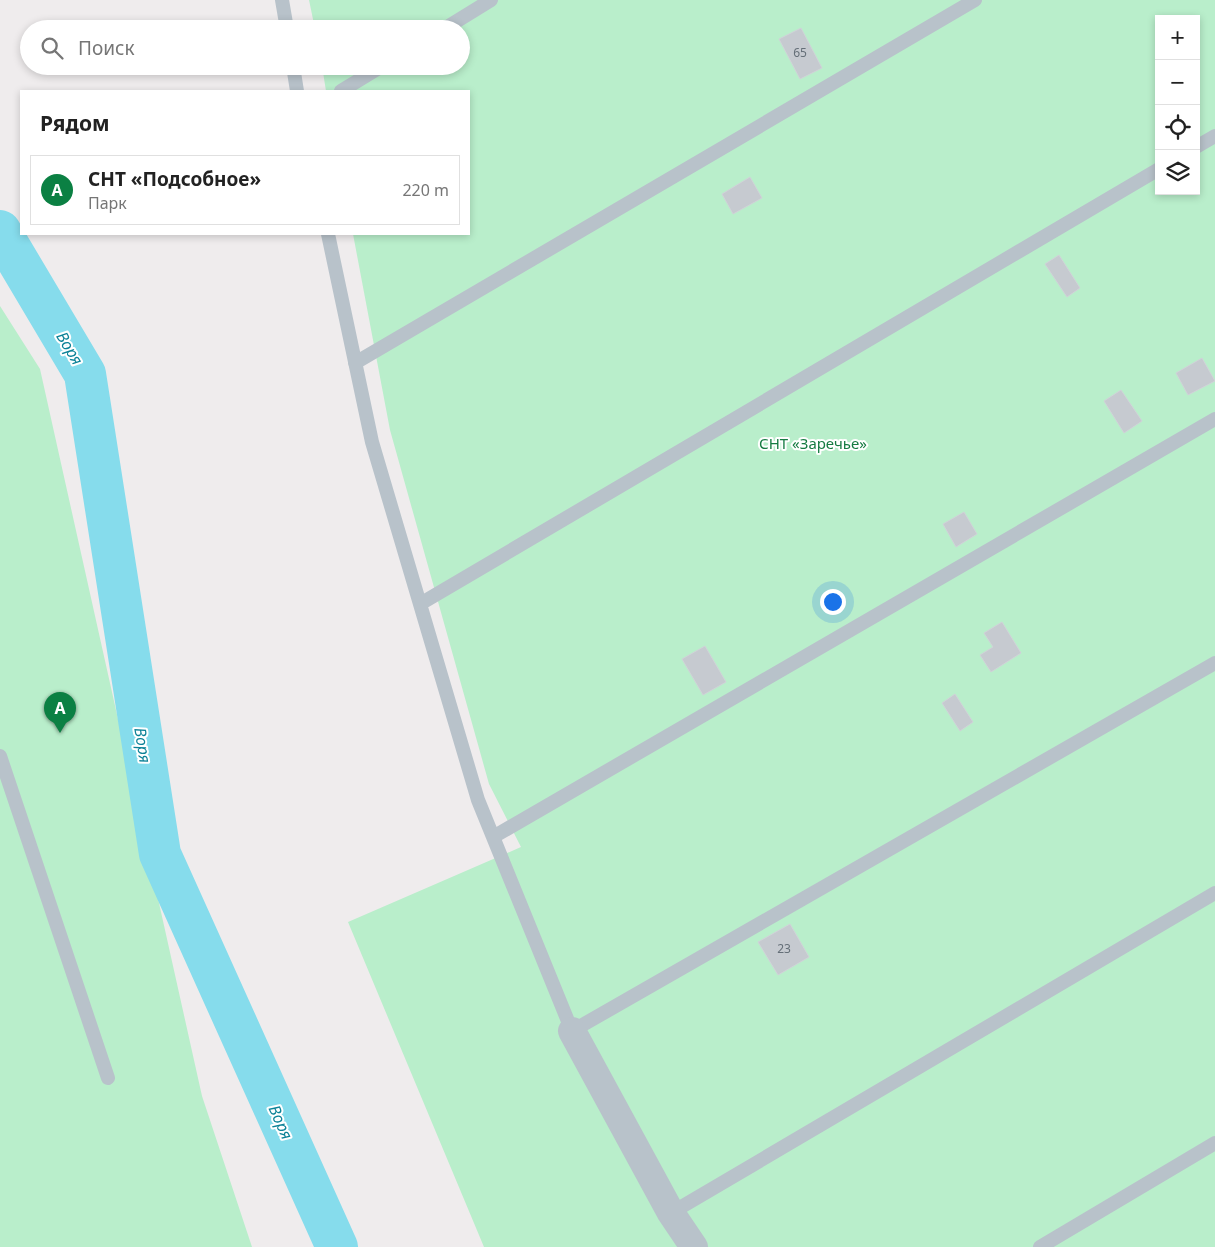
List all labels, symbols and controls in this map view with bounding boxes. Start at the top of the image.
map controls [1155,15,1200,195]
button: + [1155,15,1200,60]
search box [20,20,470,75]
icon: search [38,34,66,62]
text: Поиск [78,35,134,61]
house number: 65 [793,44,807,61]
button: − [1155,60,1200,105]
button: locate [1155,105,1200,150]
text: Рядом [40,109,110,137]
button: layers [1155,150,1200,195]
text: СНТ «Подсобное» [88,166,261,192]
text: A [51,179,63,201]
text: 220 m [402,179,449,201]
text: Парк [88,192,127,214]
water label: Воря [51,327,89,369]
park label: СНТ «Заречье» [759,433,867,453]
your location [820,589,846,615]
pin: A [44,692,76,733]
water label: Воря [129,726,157,764]
house number: 23 [777,940,791,957]
water label: Воря [264,1101,298,1143]

